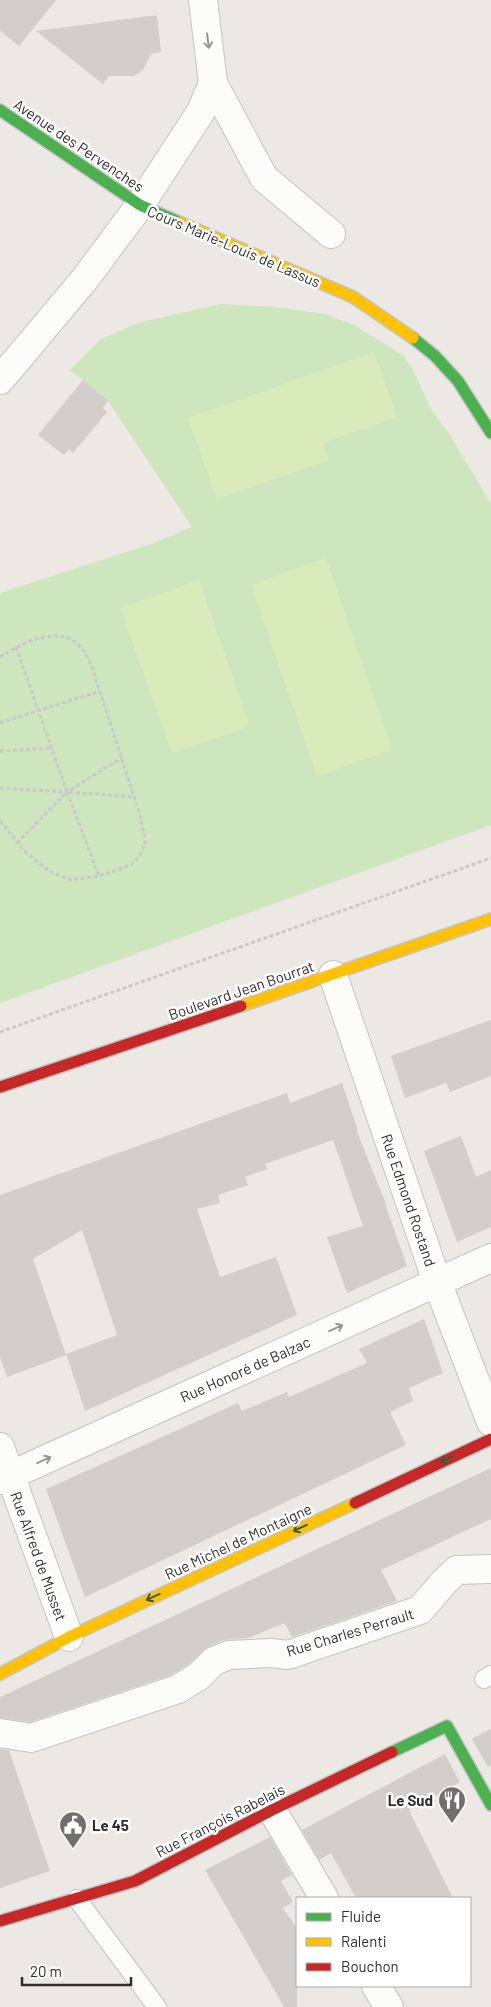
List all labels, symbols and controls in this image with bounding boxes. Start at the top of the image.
one-way arrow [203,33,213,49]
street label: Avenue des Pervenches [10,95,148,195]
street label: Cours Marie-Louis de Lassus [145,201,323,291]
street label: Boulevard Jean Bourrat [166,957,316,1023]
street label: Rue Edmond Rostand [378,1131,440,1269]
one-way arrow [328,1322,343,1332]
street label: Rue Honoré de Balzac [177,1332,313,1406]
one-way arrow [36,1455,51,1464]
one-way arrow [440,1455,455,1465]
street label: Rue Alfred de Musset [7,1489,71,1623]
street label: Rue Michel de Montaigne [162,1499,314,1583]
one-way arrow [293,1524,308,1534]
one-way arrow [146,1593,161,1603]
street label: Rue Charles Perrault [284,1604,416,1660]
street label: Rue François Rabelais [152,1780,288,1860]
restaurant icon: Le Sud [437,1785,467,1824]
place label: Le Sud [388,1791,433,1809]
public building icon: Le 45 [58,1810,88,1849]
place label: Le 45 [92,1816,129,1834]
legend [296,1897,471,1987]
text: Fluide [341,1907,381,1925]
text: Ralenti [341,1932,387,1950]
scale bar [22,1954,131,1986]
text: Bouchon [341,1957,399,1975]
text: 20 m [30,1962,62,1980]

